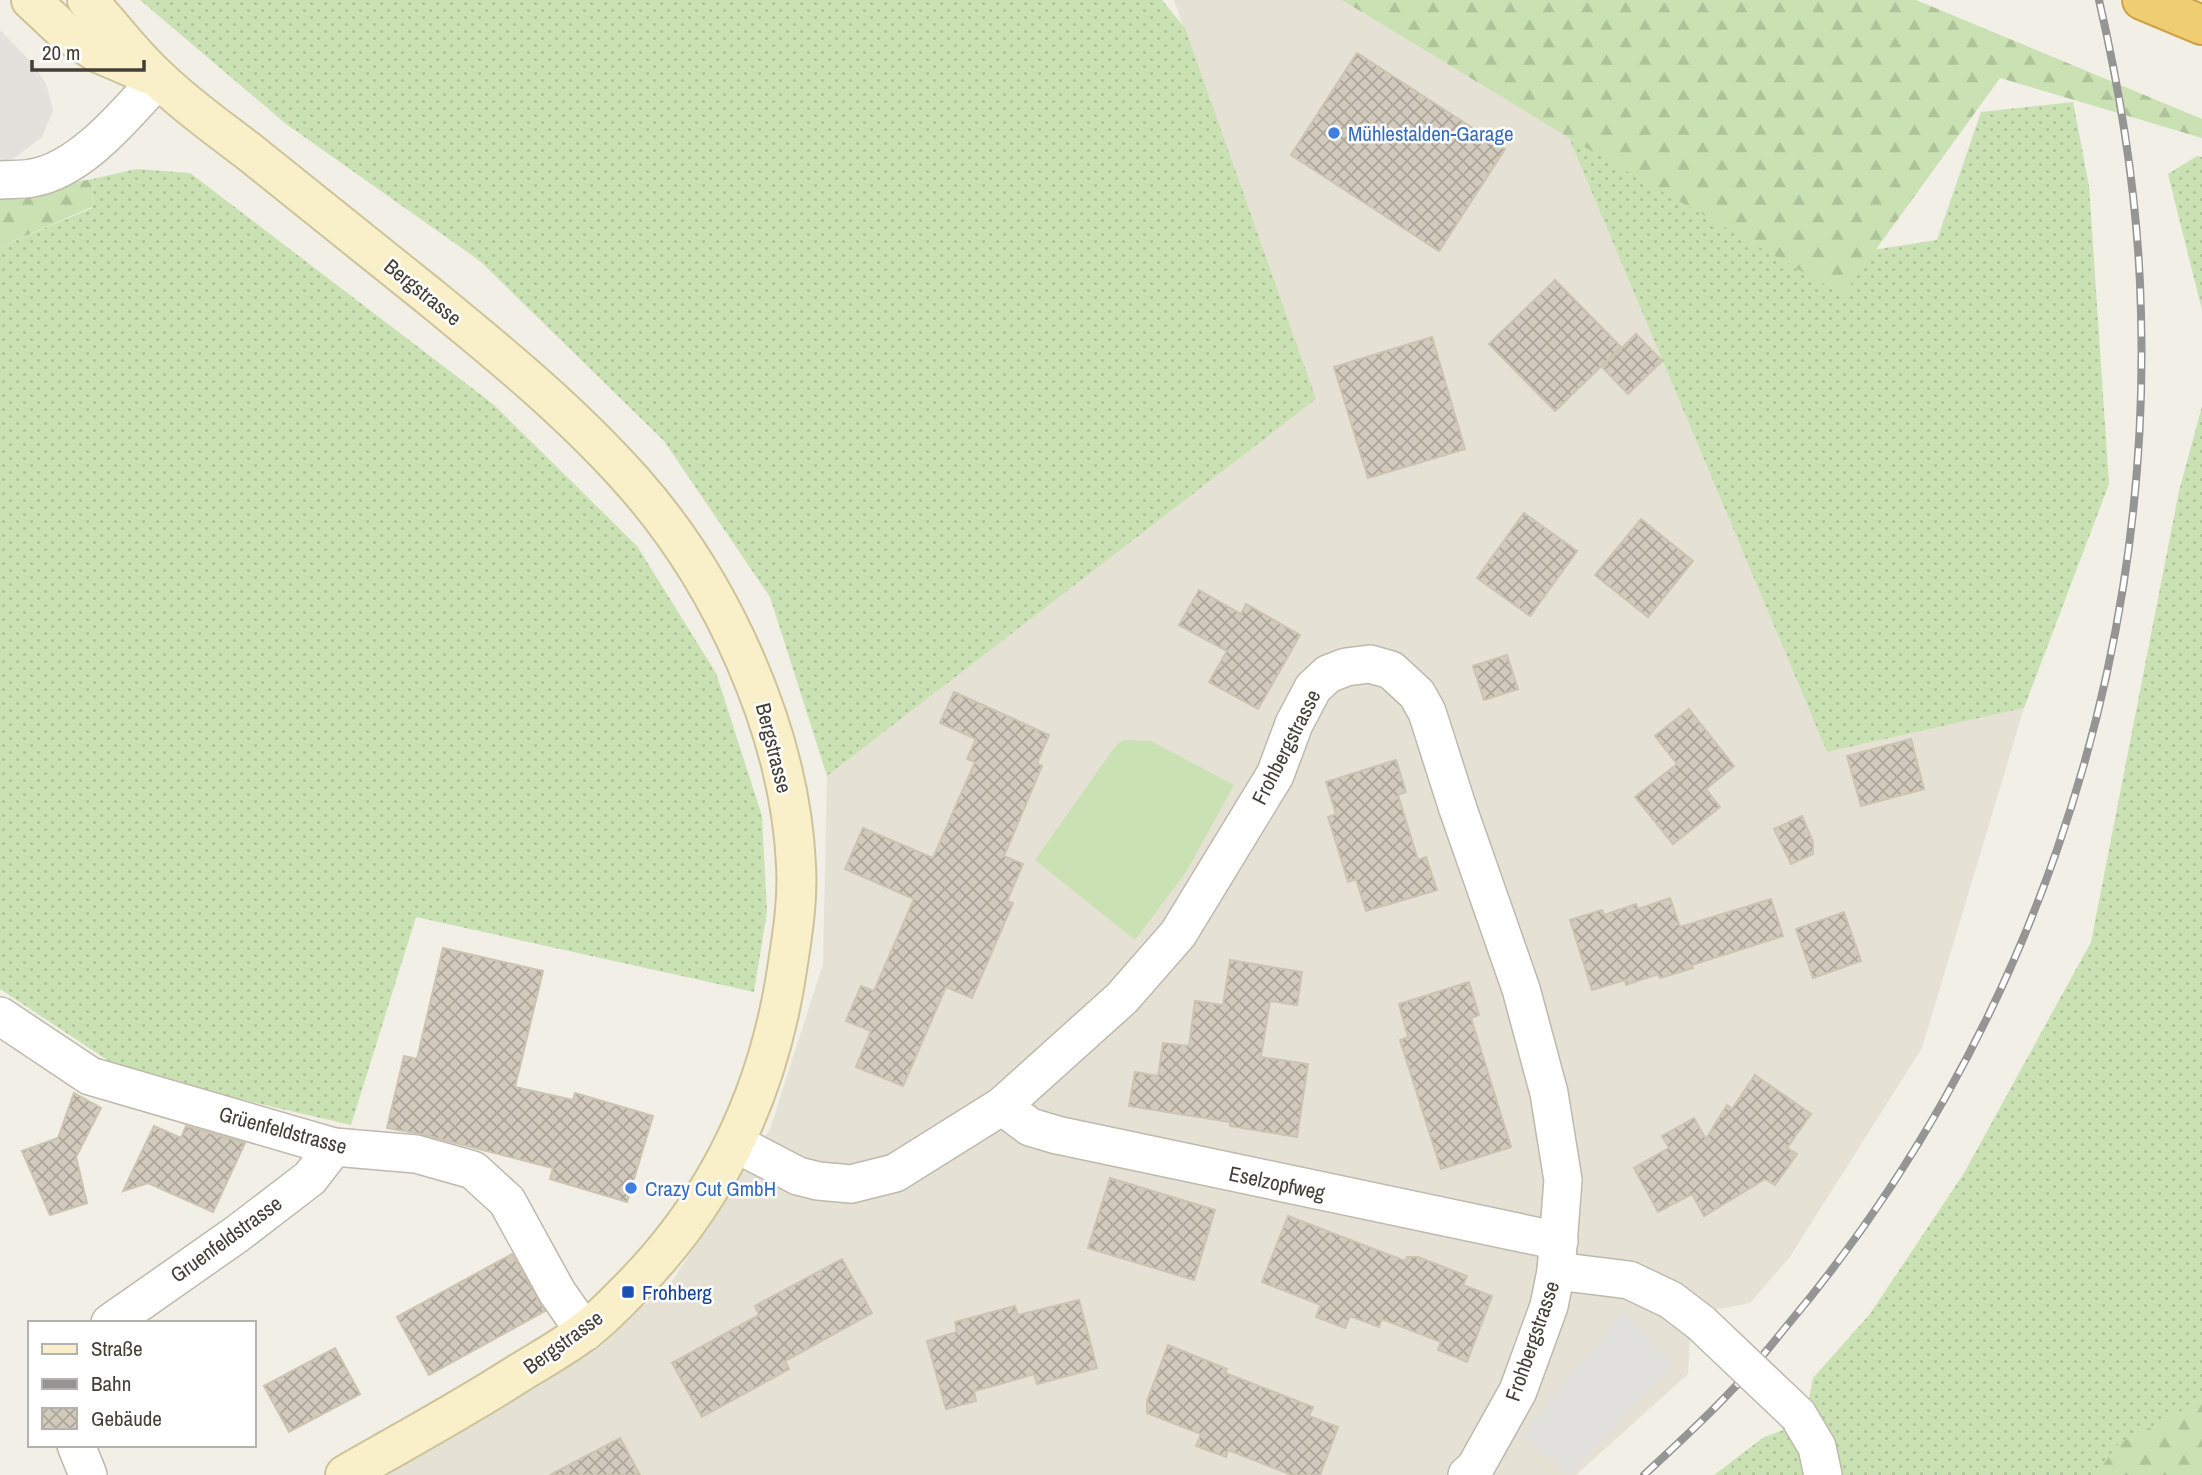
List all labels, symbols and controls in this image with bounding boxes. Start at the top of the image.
scale bar [32,28,144,72]
text: 20 m [42,38,80,67]
place label: Mühlestalden-Garage [1348,119,1514,148]
marker: Mühlestalden-Garage [1326,125,1342,141]
street label: Bergstrasse [378,252,468,332]
street label: Frohbergstrasse [1245,685,1327,809]
street label: Bergstrasse [749,700,799,796]
street label: Grüenfeldstrasse [216,1099,350,1161]
street label: Eselzopfweg [1226,1159,1328,1207]
place label: Crazy Cut GmbH [645,1174,776,1203]
marker: Crazy Cut GmbH [623,1180,639,1196]
street label: Gruenfeldstrasse [164,1189,288,1289]
street label: Frohbergstrasse [1498,1277,1566,1405]
place label: Frohberg [642,1278,712,1307]
marker: Frohberg [620,1284,636,1300]
street label: Bergstrasse [517,1303,609,1381]
legend [28,1321,256,1447]
text: Straße [91,1334,143,1363]
text: Bahn [91,1369,131,1398]
text: Gebäude [91,1404,162,1433]

